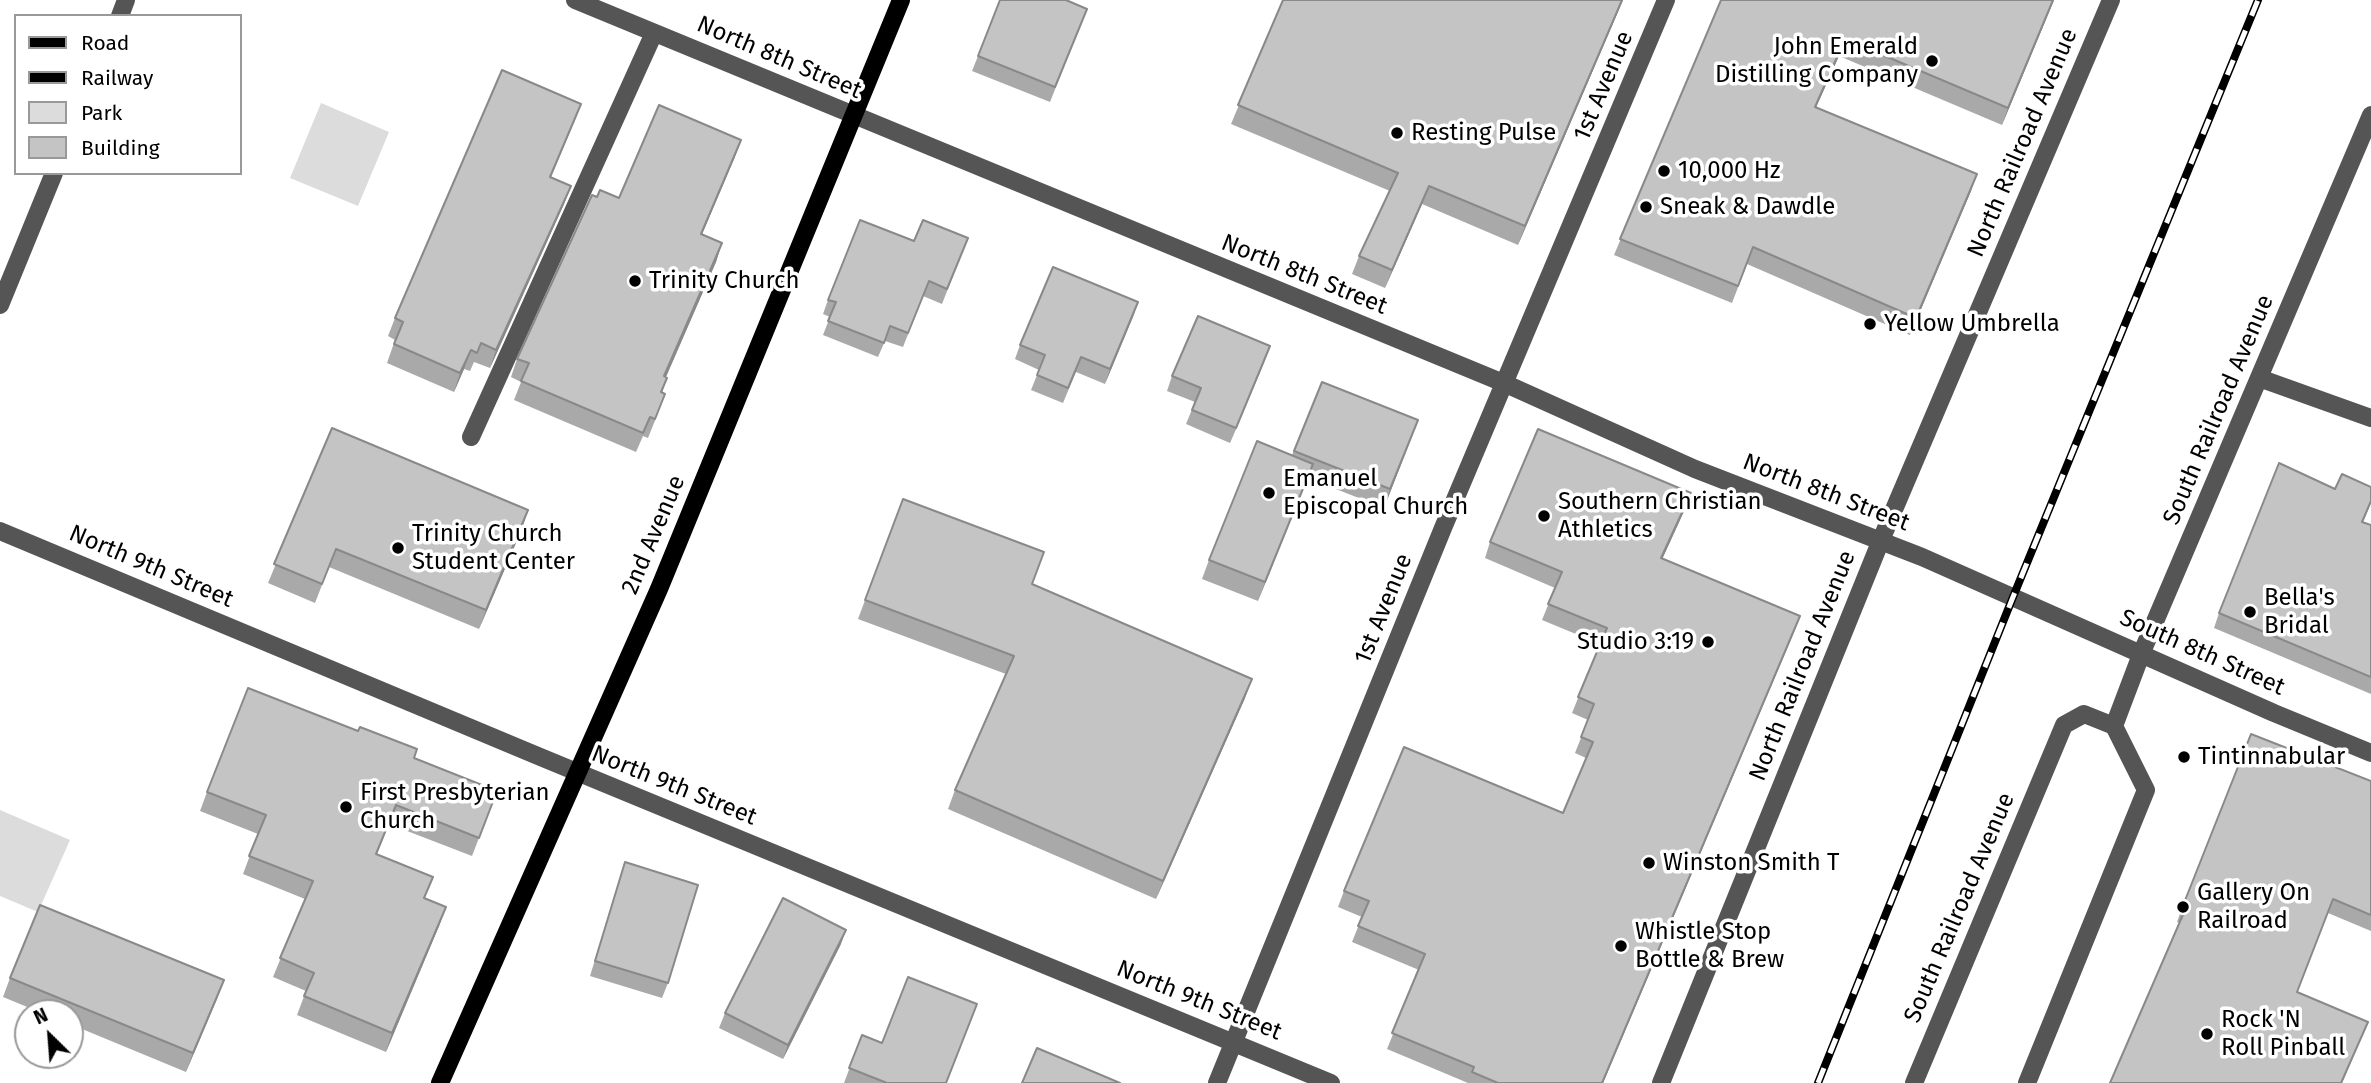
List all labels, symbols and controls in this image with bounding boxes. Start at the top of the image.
street label: North 8th Street [692,10,866,106]
legend [14,14,242,175]
street label: North Railroad Avenue [1962,24,2084,262]
street label: 1st Avenue [1568,27,1640,145]
text: Road [81,30,129,56]
place label: John Emerald Distilling Company [1715,33,1918,89]
marker: John Emerald Distilling Company [1924,53,1940,69]
text: Railway [81,65,153,91]
text: Park [81,100,122,126]
place label: Resting Pulse [1411,119,1556,147]
marker: Resting Pulse [1389,125,1405,141]
text: Building [81,135,160,161]
place label: 10,000 Hz [1678,157,1781,185]
marker: 10,000 Hz [1656,163,1672,179]
place label: Sneak & Dawdle [1660,193,1835,221]
marker: Sneak & Dawdle [1638,199,1654,215]
street label: North 8th Street [1217,229,1391,321]
place label: Trinity Church [649,267,800,295]
marker: Trinity Church [627,273,643,289]
street label: South Railroad Avenue [2157,291,2281,529]
place label: Yellow Umbrella [1884,310,2060,338]
marker: Yellow Umbrella [1862,316,1878,332]
street label: North 8th Street [1739,448,1913,538]
place label: Emanuel Episcopal Church [1283,465,1468,521]
street label: 2nd Avenue [616,471,692,599]
marker: Emanuel Episcopal Church [1261,485,1277,501]
place label: Southern Christian Athletics [1558,488,1762,544]
marker: Southern Christian Athletics [1536,508,1552,524]
street label: North 9th Street [65,519,237,615]
place label: Trinity Church Student Center [412,520,575,576]
marker: Trinity Church Student Center [390,540,406,556]
street label: North Railroad Avenue [1744,547,1862,785]
street label: 1st Avenue [1349,550,1419,668]
place label: Bella's Bridal [2264,584,2335,640]
street label: South 8th Street [2115,604,2289,702]
marker: Bella's Bridal [2242,604,2258,620]
place label: Studio 3:19 [1577,628,1694,656]
marker: Studio 3:19 [1700,634,1716,650]
street label: North 9th Street [587,740,761,832]
place label: Tintinnabular [2198,743,2345,771]
marker: Tintinnabular [2176,749,2192,765]
place label: First Presbyterian Church [360,779,550,835]
street label: South Railroad Avenue [1898,789,2022,1027]
marker: First Presbyterian Church [338,799,354,815]
place label: Winston Smith T [1663,849,1840,877]
marker: Winston Smith T [1641,855,1657,871]
place label: Gallery On Railroad [2197,879,2310,935]
marker: Gallery On Railroad [2175,899,2191,915]
place label: Whistle Stop Bottle & Brew [1635,918,1784,974]
marker: Whistle Stop Bottle & Brew [1613,938,1629,954]
street label: North 9th Street [1112,955,1286,1047]
north arrow [14,999,84,1069]
text: N [30,1003,51,1029]
place label: Rock 'N Roll Pinball [2221,1006,2345,1062]
marker: Rock 'N Roll Pinball [2199,1026,2215,1042]

